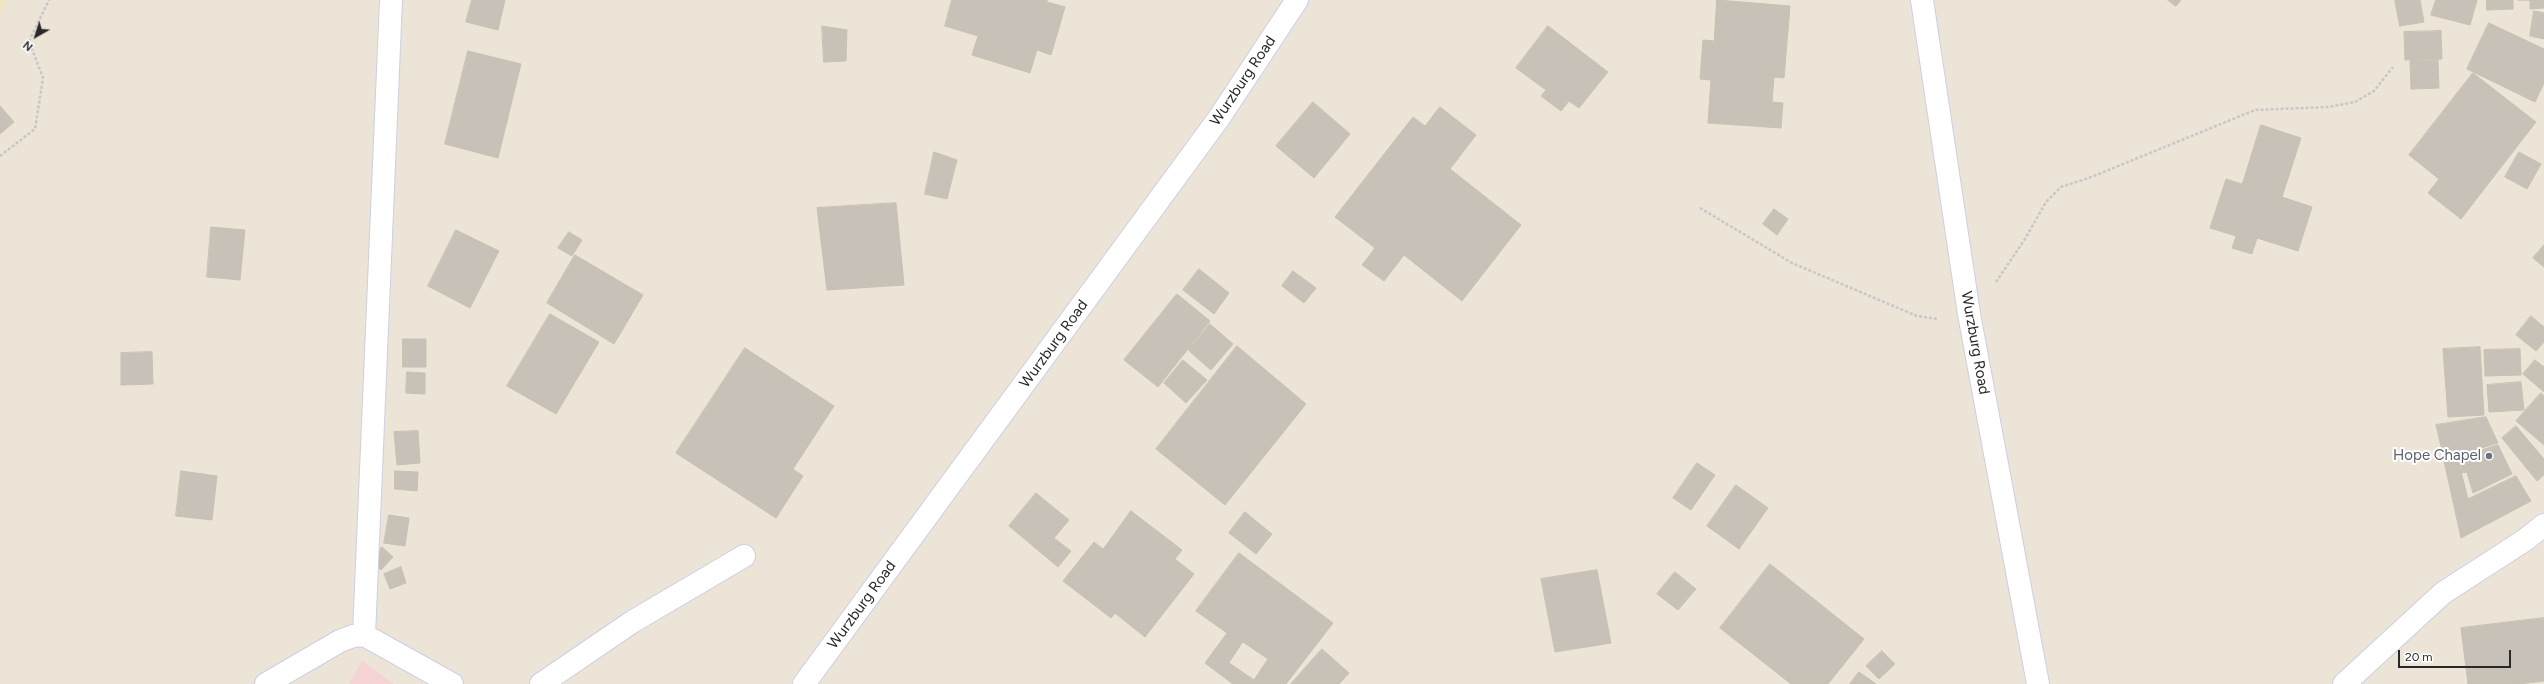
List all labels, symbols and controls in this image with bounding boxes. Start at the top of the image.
north arrow [16,16,56,56]
street label: Wurzburg Road [1206,33,1280,129]
text: N [21,38,36,53]
street label: Wurzburg Road [1957,290,1993,396]
street label: Wurzburg Road [1016,296,1092,392]
place label: Hope Chapel [2393,447,2481,465]
marker: Hope Chapel [2484,451,2494,461]
street label: Wurzburg Road [824,557,900,653]
scale bar [2400,642,2513,668]
text: 20 m [2405,650,2433,664]

